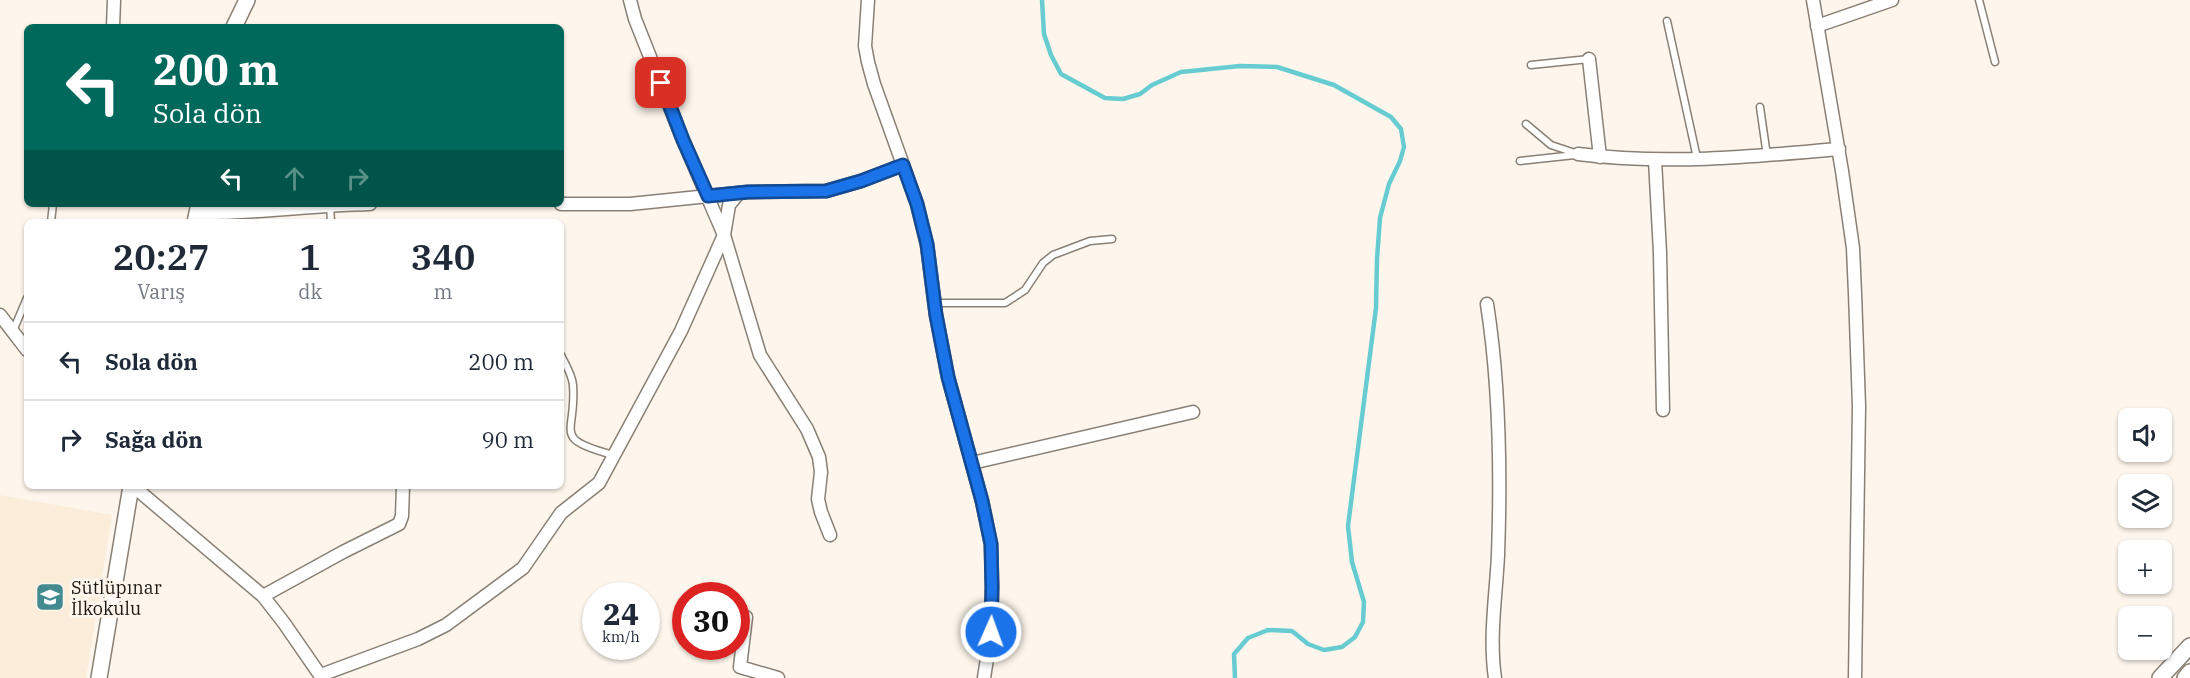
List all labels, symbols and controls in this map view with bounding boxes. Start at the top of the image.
text: 200 m [153,42,279,97]
icon: left [54,48,132,126]
pin [635,57,686,108]
icon: arrive [644,66,677,99]
text: Sola dön [153,95,262,130]
icon: left [215,162,248,195]
icon: ahead [278,162,311,195]
icon: right [341,162,374,195]
text: 20:27 [113,233,210,280]
text: 1 [299,233,321,280]
text: 340 [411,233,475,280]
text: Varış [137,278,185,305]
text: dk [298,278,322,305]
text: m [434,278,453,305]
icon: left [54,345,87,378]
text: Sola dön [105,347,198,376]
text: 200 m [468,347,534,376]
map controls [2118,408,2172,660]
button: sound [2118,408,2172,462]
icon: right [54,423,87,456]
text: Sağa dön [105,425,203,454]
text: 90 m [482,425,534,454]
button: layers [2118,474,2172,528]
button: + [2118,540,2172,594]
place label: Sütlüpınar İlkokulu [71,576,162,620]
school or university icon: Sütlüpınar İlkokulu [34,581,66,613]
speed limit sign: 30 [672,582,750,660]
text: 24 [603,594,639,633]
position arrow [959,600,1023,664]
button: − [2118,606,2172,660]
text: km/h [602,627,640,646]

